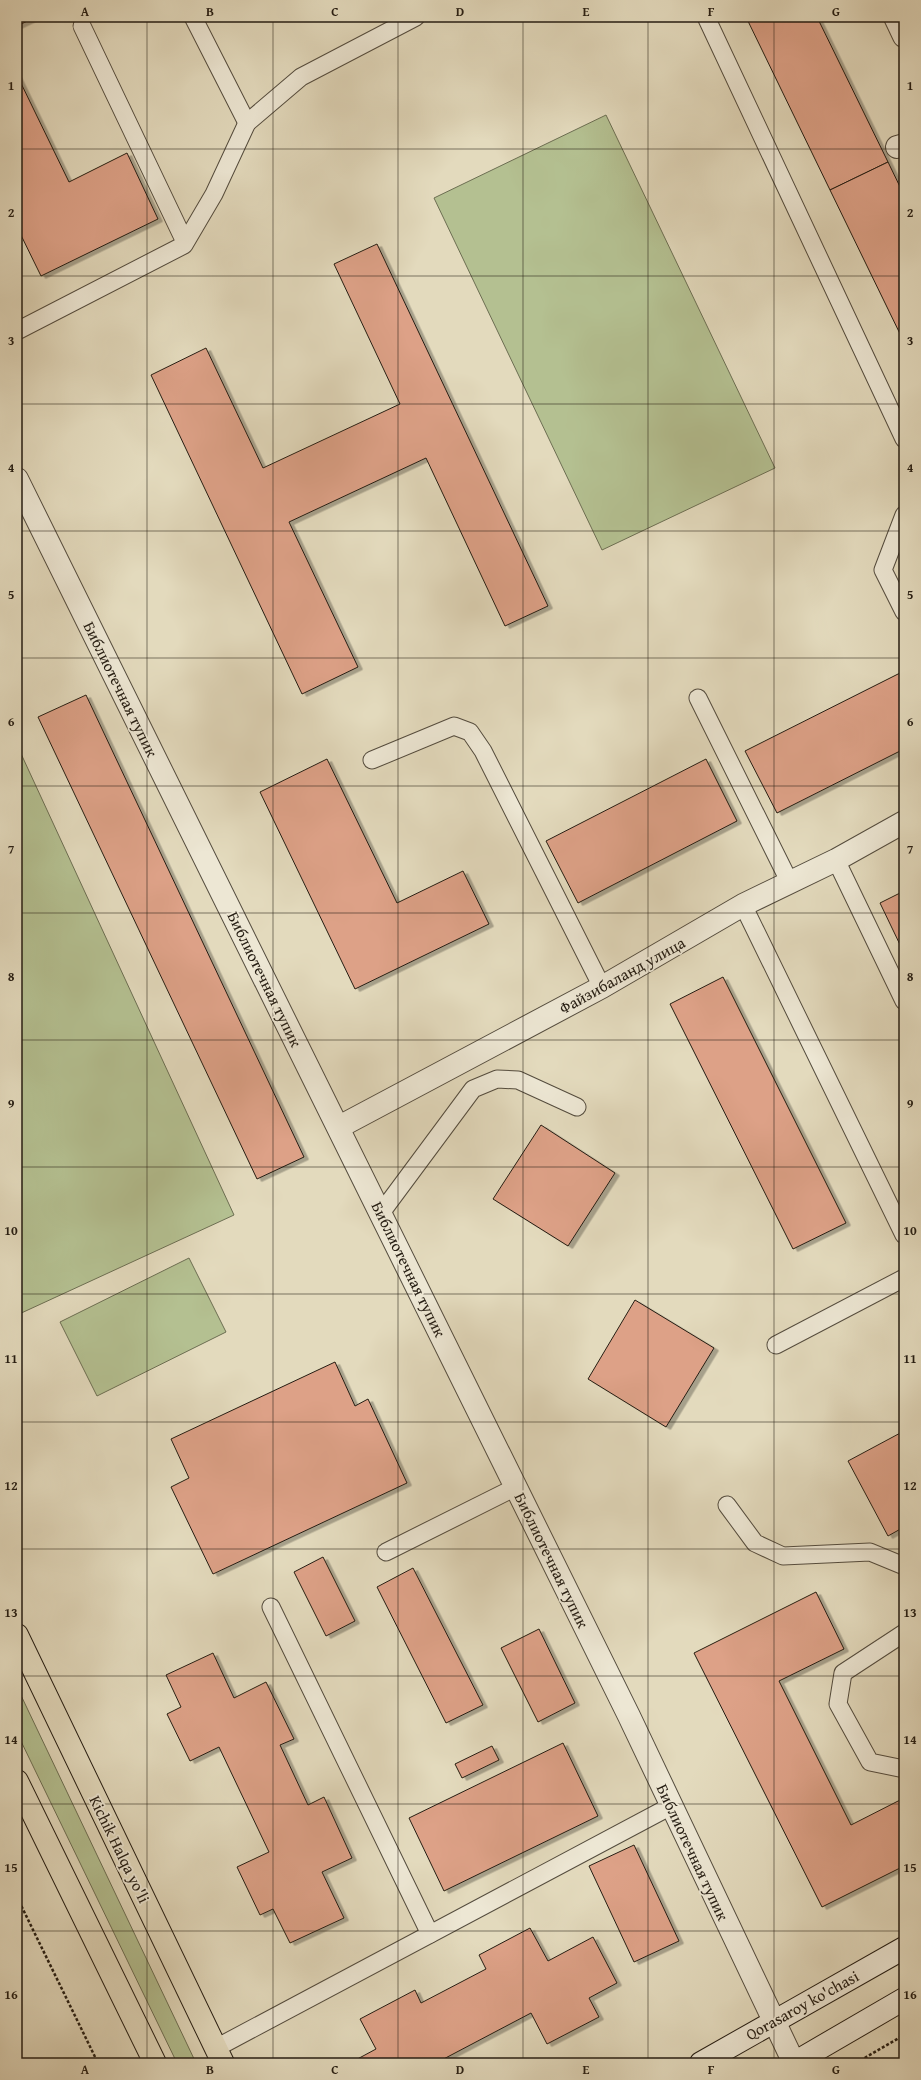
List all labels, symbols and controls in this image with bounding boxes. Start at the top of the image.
text: A [81,2,90,21]
text: B [206,2,214,21]
text: C [331,2,339,21]
text: D [456,2,464,21]
text: E [583,2,590,21]
text: F [708,2,715,21]
text: G [832,2,840,21]
text: 1 [8,76,14,95]
text: 1 [907,76,913,95]
text: 2 [8,203,15,222]
text: 2 [907,203,914,222]
text: 3 [8,331,14,350]
text: 3 [907,331,913,350]
text: 4 [8,458,15,477]
text: 4 [907,458,914,477]
text: 5 [8,585,15,604]
text: 5 [907,585,914,604]
street label: Библиотечная тупик [78,617,165,762]
text: 6 [8,712,15,731]
text: 6 [907,712,914,731]
text: 7 [8,840,15,859]
text: 7 [907,840,914,859]
street label: Библиотечная тупик [222,907,309,1052]
street label: Файзибаланд улица [555,930,690,1020]
text: 8 [8,967,15,986]
text: 8 [907,967,914,986]
text: 9 [8,1094,15,1113]
text: 9 [907,1094,914,1113]
street label: Библиотечная тупик [366,1197,453,1342]
text: 10 [4,1221,18,1240]
text: 10 [903,1221,917,1240]
text: 11 [4,1349,18,1368]
text: 11 [903,1349,917,1368]
text: 12 [4,1476,18,1495]
text: 12 [903,1476,917,1495]
street label: Библиотечная тупик [509,1488,596,1633]
text: 13 [4,1603,18,1622]
text: 13 [903,1603,917,1622]
text: 14 [4,1730,18,1749]
text: 14 [903,1730,917,1749]
street label: Библиотечная тупик [651,1780,735,1925]
street label: Kichik Halqa yo'li [84,1791,157,1907]
text: 15 [4,1858,18,1877]
text: 15 [903,1858,917,1877]
street label: Qorasaroy ko'chasi [741,1964,863,2046]
text: 16 [4,1985,18,2004]
text: 16 [903,1985,917,2004]
text: A [81,2060,90,2079]
text: B [206,2060,214,2079]
text: C [331,2060,339,2079]
text: D [456,2060,464,2079]
text: E [583,2060,590,2079]
text: F [708,2060,715,2079]
text: G [832,2060,840,2079]

